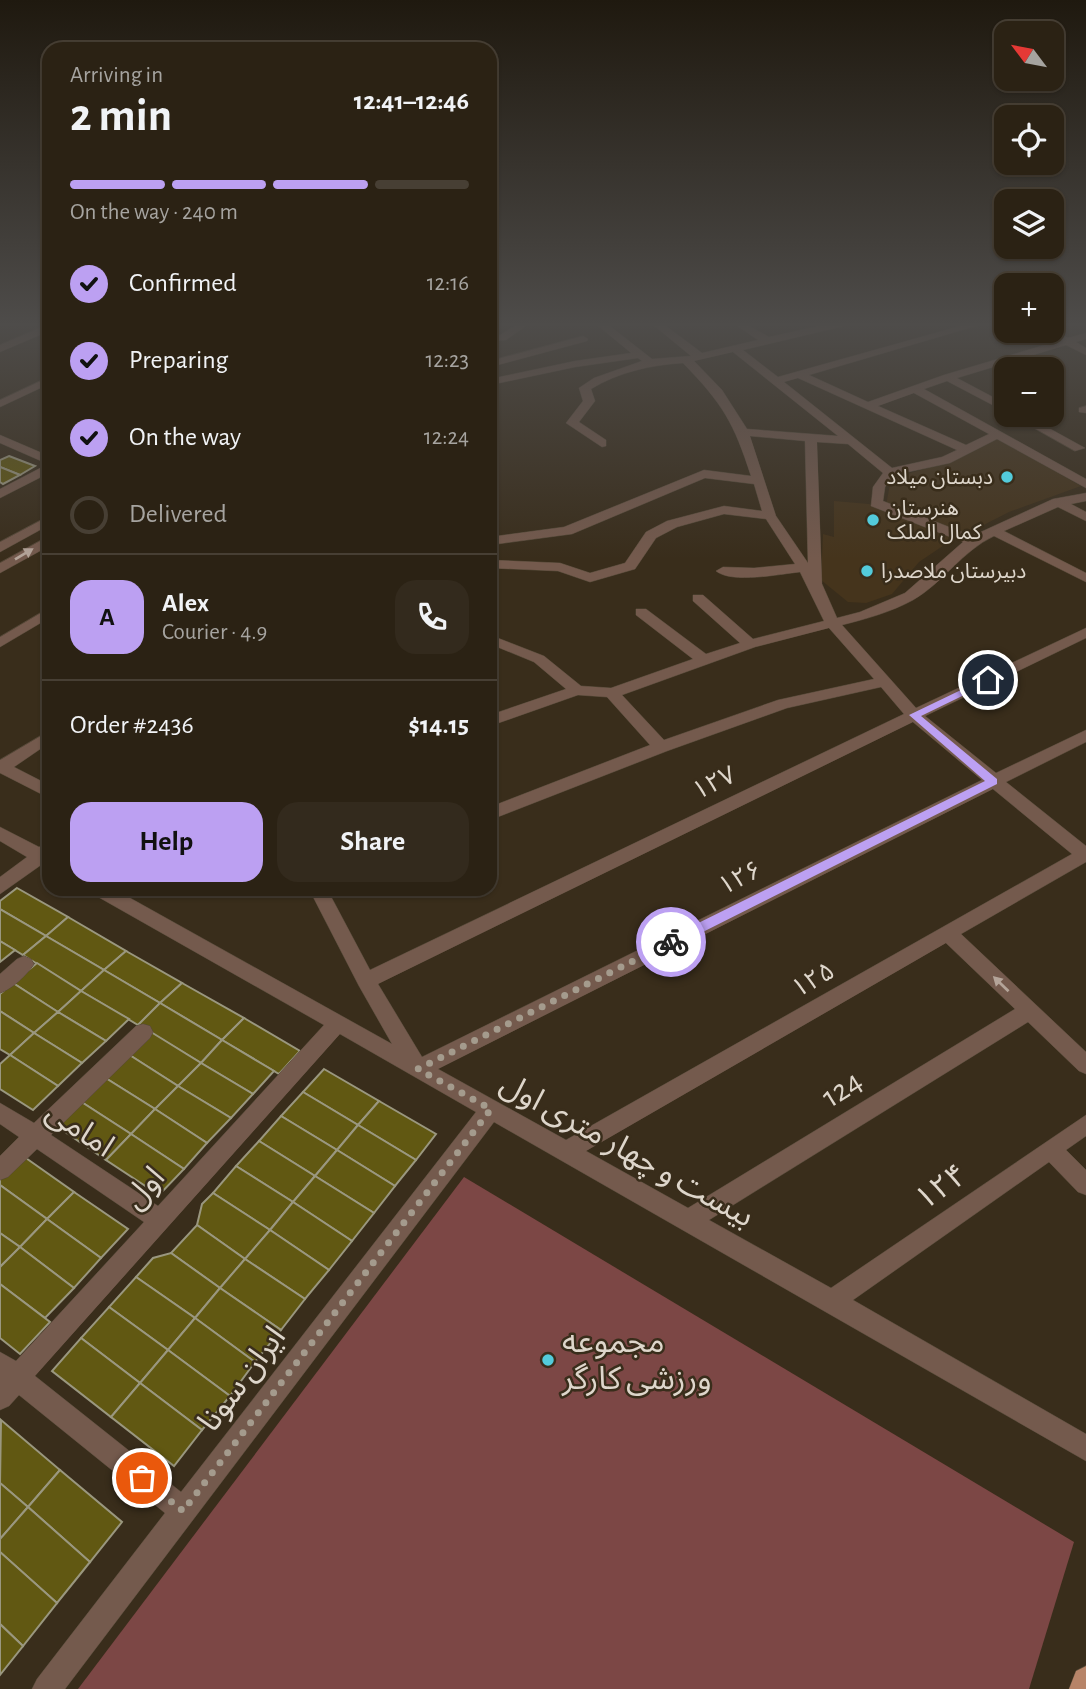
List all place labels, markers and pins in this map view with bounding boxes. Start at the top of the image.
place label: دبستان میلاد [886,467,993,489]
marker: دبستان میلاد [999,469,1015,485]
place label: هنرستان کمال الملک [887,498,982,544]
marker: هنرستان کمال الملک [865,512,881,528]
place label: دبیرستان ملاصدرا [881,561,1026,583]
marker: دبیرستان ملاصدرا [859,563,875,579]
pin [958,650,1018,710]
place label: مجموعه ورزشی کارگر [561,1326,712,1397]
marker: مجموعه ورزشی کارگر [540,1352,556,1368]
pin [112,1448,172,1508]

